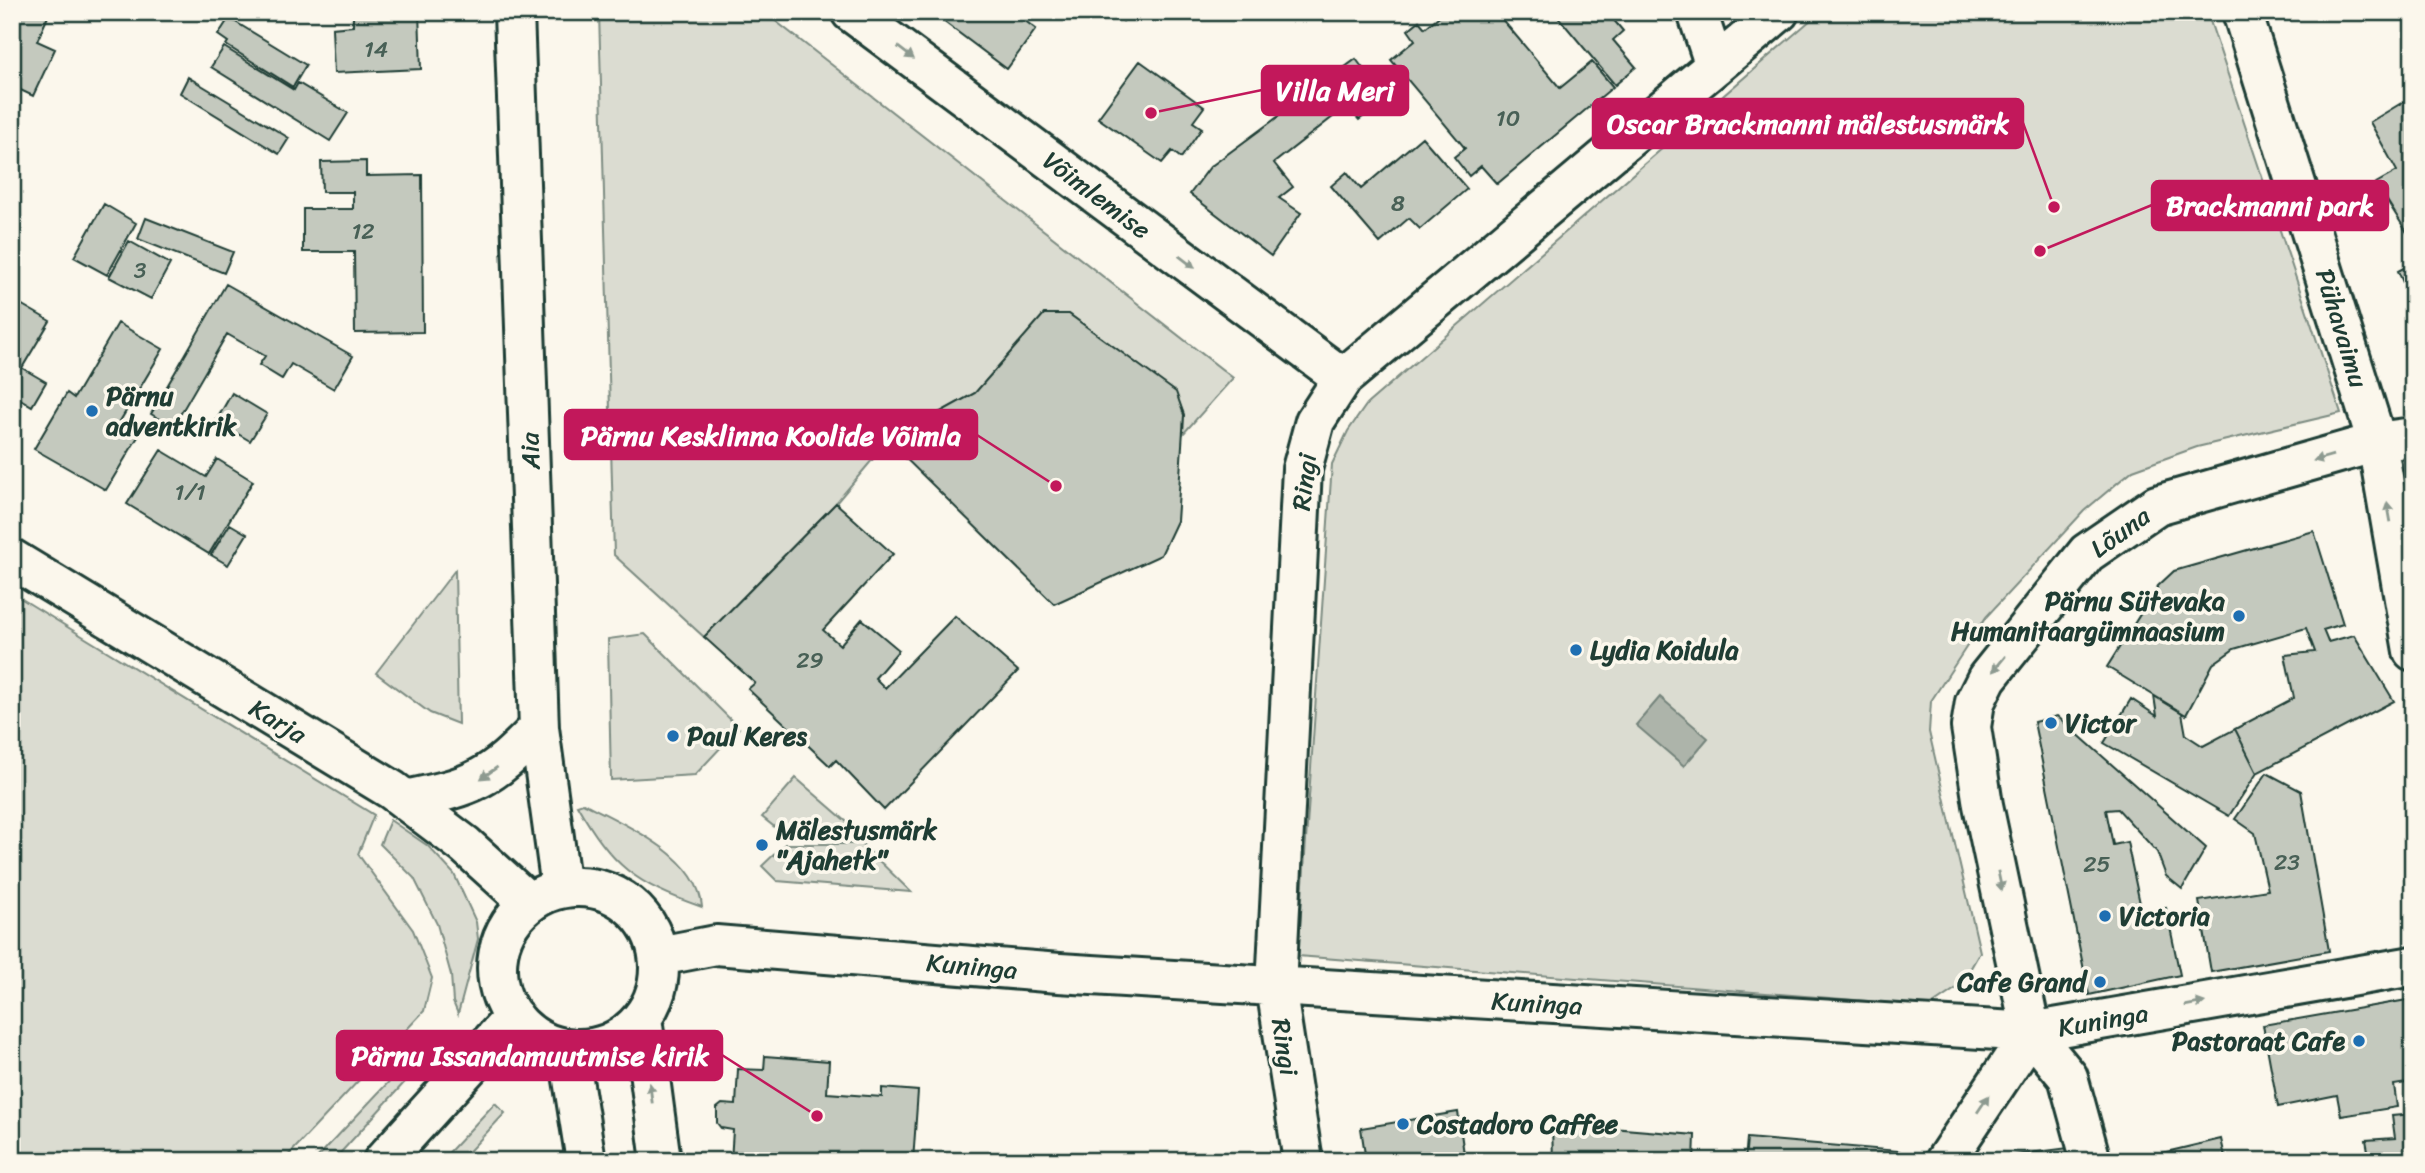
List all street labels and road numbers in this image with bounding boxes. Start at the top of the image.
street label: Võimlemise [1033,138,1161,252]
street label: Pühavaimu [2302,263,2382,393]
street label: Aia [506,431,554,471]
street label: Ringi [1278,450,1330,513]
street label: Lõuna [2080,493,2161,570]
street label: Karja [240,686,317,757]
street label: Kuninga [925,939,1019,993]
street label: Kuninga [1490,978,1584,1028]
street label: Kuninga [2054,989,2152,1051]
street label: Ringi [1258,1015,1312,1080]

